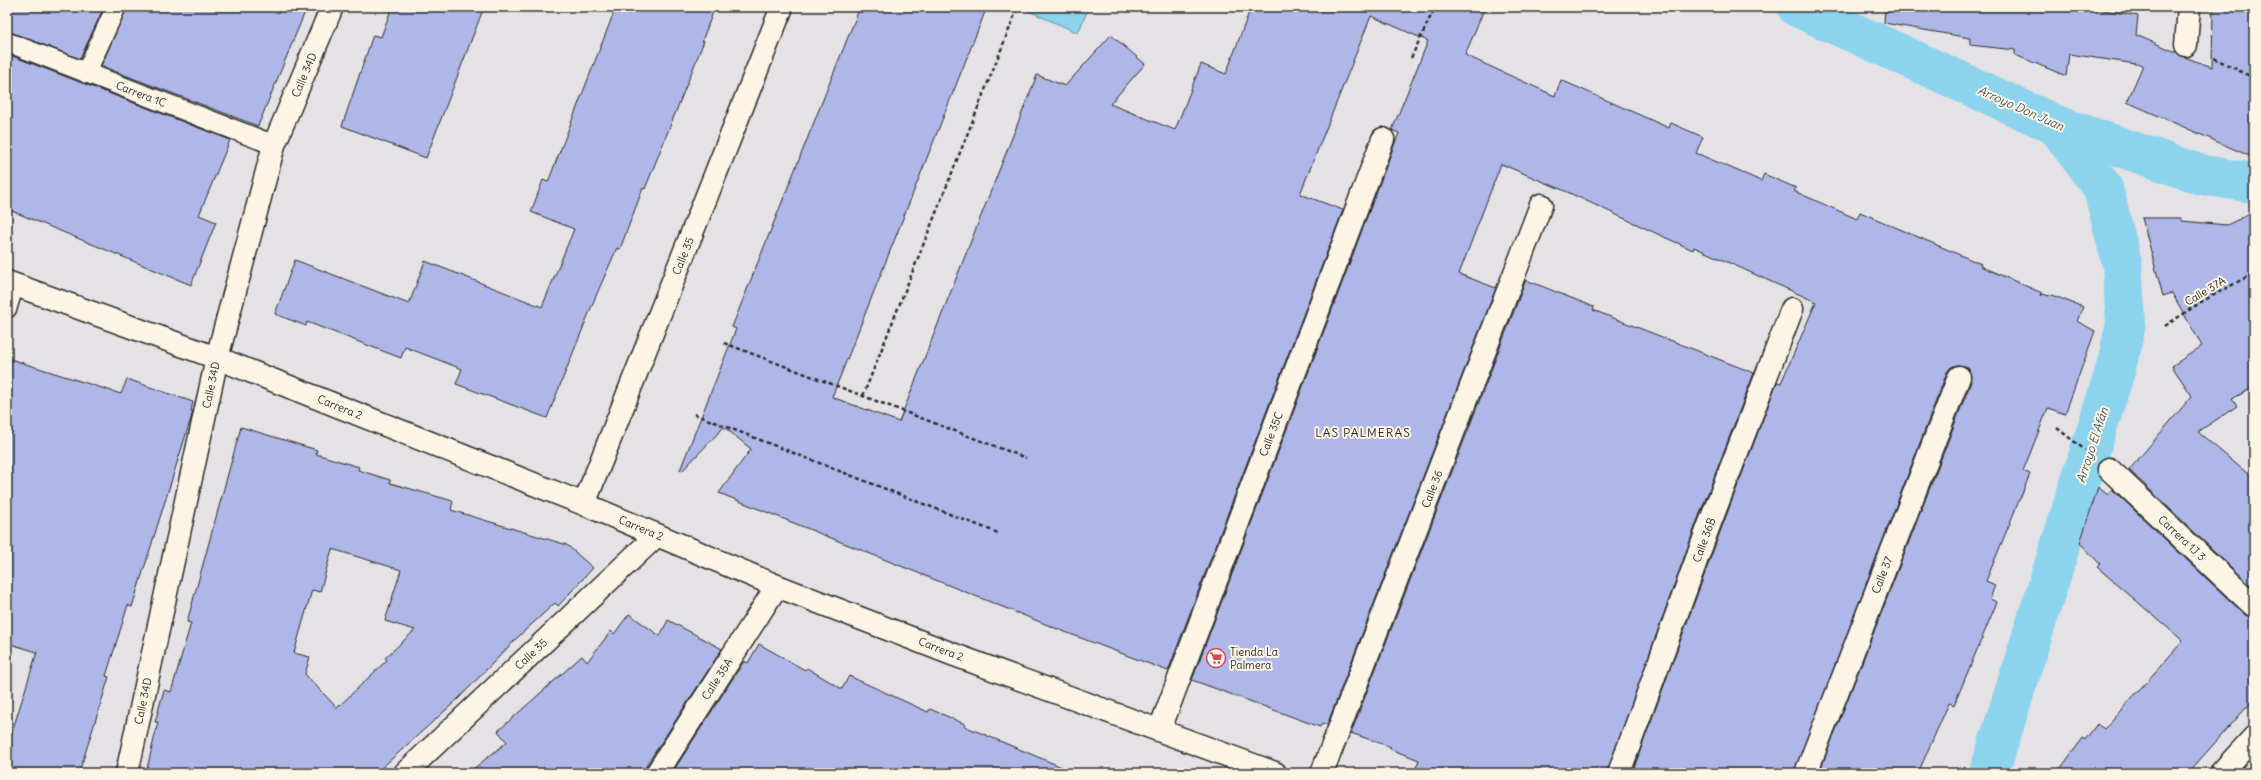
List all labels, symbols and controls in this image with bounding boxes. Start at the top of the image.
street label: Calle 34D [288,50,320,100]
street label: Carrera 1C [114,78,168,110]
water label: Arroyo Don Juan [1976,82,2067,134]
street label: Calle 35 [669,235,697,277]
street label: Calle 37A [2182,273,2228,309]
street label: Calle 34D [199,360,223,410]
street label: Carrera 2 [315,392,365,422]
water label: Arroyo El Afán [2073,404,2112,485]
street label: Calle 35C [1256,410,1286,458]
district label: LAS PALMERAS [1315,425,1411,440]
street label: Calle 36 [1418,468,1446,510]
street label: Carrera 2 [616,512,666,544]
street label: Carrera 1J 3 [2155,512,2209,564]
street label: Calle 36B [1689,516,1719,564]
street label: Calle 37 [1869,554,1896,596]
street label: Carrera 2 [916,634,966,664]
street label: Calle 35 [512,635,550,673]
place label: Tienda La Palmera [1230,645,1278,672]
supermarket icon: Tienda La Palmera [1205,647,1227,669]
street label: Calle 35A [698,656,736,702]
street label: Calle 34D [131,676,155,726]

